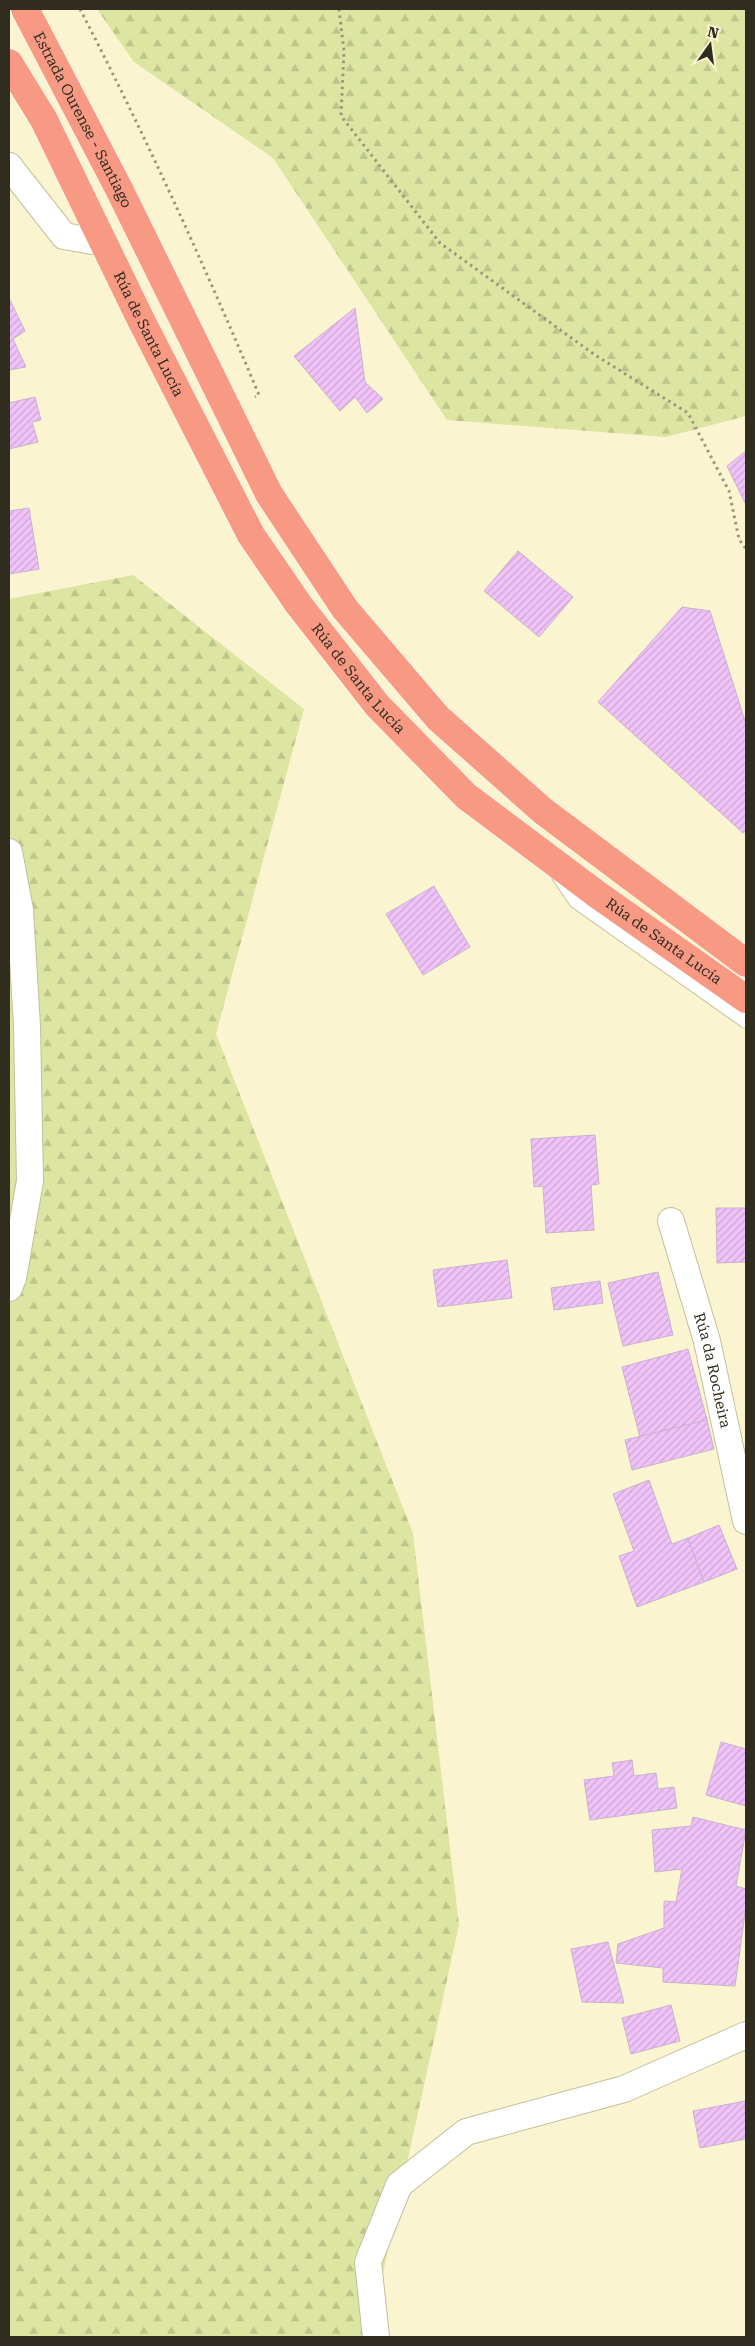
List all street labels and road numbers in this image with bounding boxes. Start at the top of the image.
street label: Estrada Ourense - Santiago [30,29,136,211]
street label: Rúa de Santa Lucía [110,268,188,400]
street label: Rúa de Santa Lucía [308,620,409,737]
street label: Rúa de Santa Lucía [602,894,725,988]
street label: Rúa da Rocheira [690,1310,735,1429]

